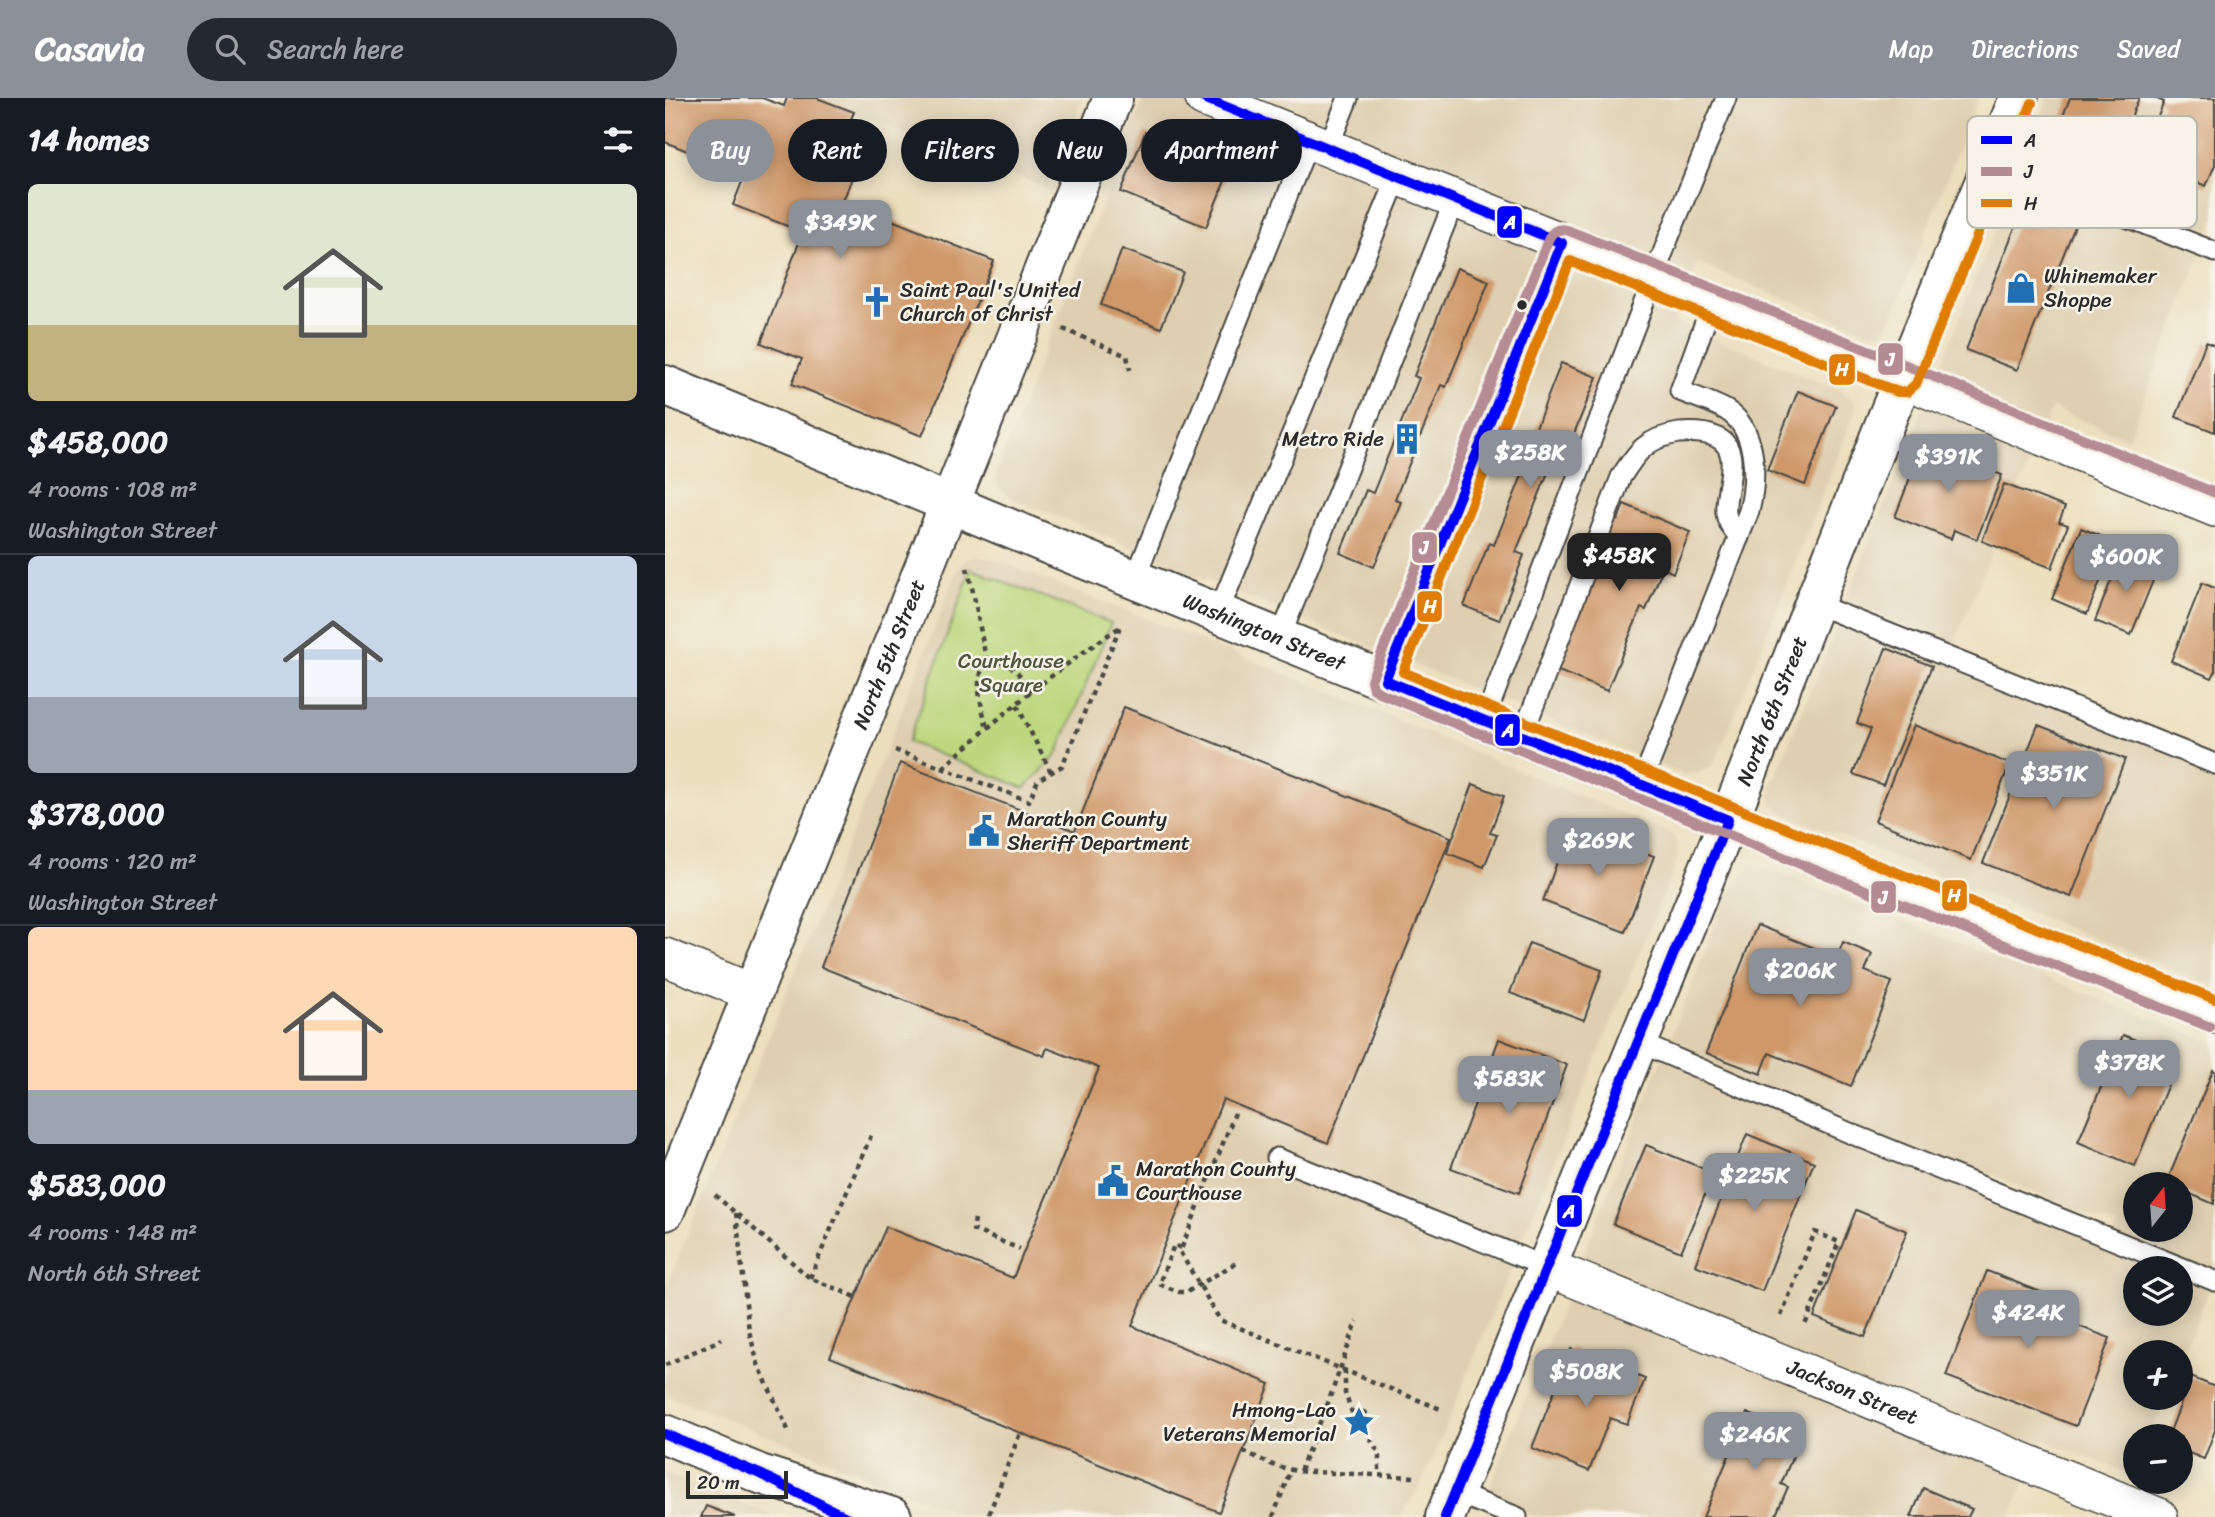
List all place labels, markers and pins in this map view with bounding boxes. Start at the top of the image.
pin: $349K [791,200,889,260]
place label: Whinemaker Shoppe [2044,257,2158,319]
place label: Saint Paul's United Church of Christ [900,271,1082,333]
shop icon: Whinemaker Shoppe [2004,271,2038,305]
church icon: Saint Paul's United Church of Christ [860,285,894,319]
unlabelled marker [1515,298,1529,312]
place label: Metro Ride [1282,420,1384,458]
building icon: Metro Ride [1390,422,1424,456]
pin: $258K [1481,430,1579,490]
pin: $391K [1899,434,1997,494]
pin: $458K [1570,533,1668,593]
pin: $600K [2077,534,2175,594]
pin: $351K [2005,752,2103,811]
place label: Marathon County Sheriff Department [1007,800,1190,862]
public building icon: Marathon County Sheriff Department [967,814,1001,848]
pin: $269K [1549,818,1647,878]
pin: $206K [1751,948,1849,1008]
pin: $378K [2080,1040,2178,1100]
pin: $583K [1460,1056,1558,1116]
place label: Marathon County Courthouse [1136,1150,1296,1212]
pin: $225K [1705,1154,1803,1213]
public building icon: Marathon County Courthouse [1096,1164,1130,1198]
pin: $424K [1979,1290,2077,1350]
pin: $508K [1537,1350,1635,1409]
place label: Hmong-Lao Veterans Memorial [1163,1391,1337,1453]
place icon: Hmong-Lao Veterans Memorial [1342,1405,1376,1439]
pin: $246K [1706,1412,1804,1472]

